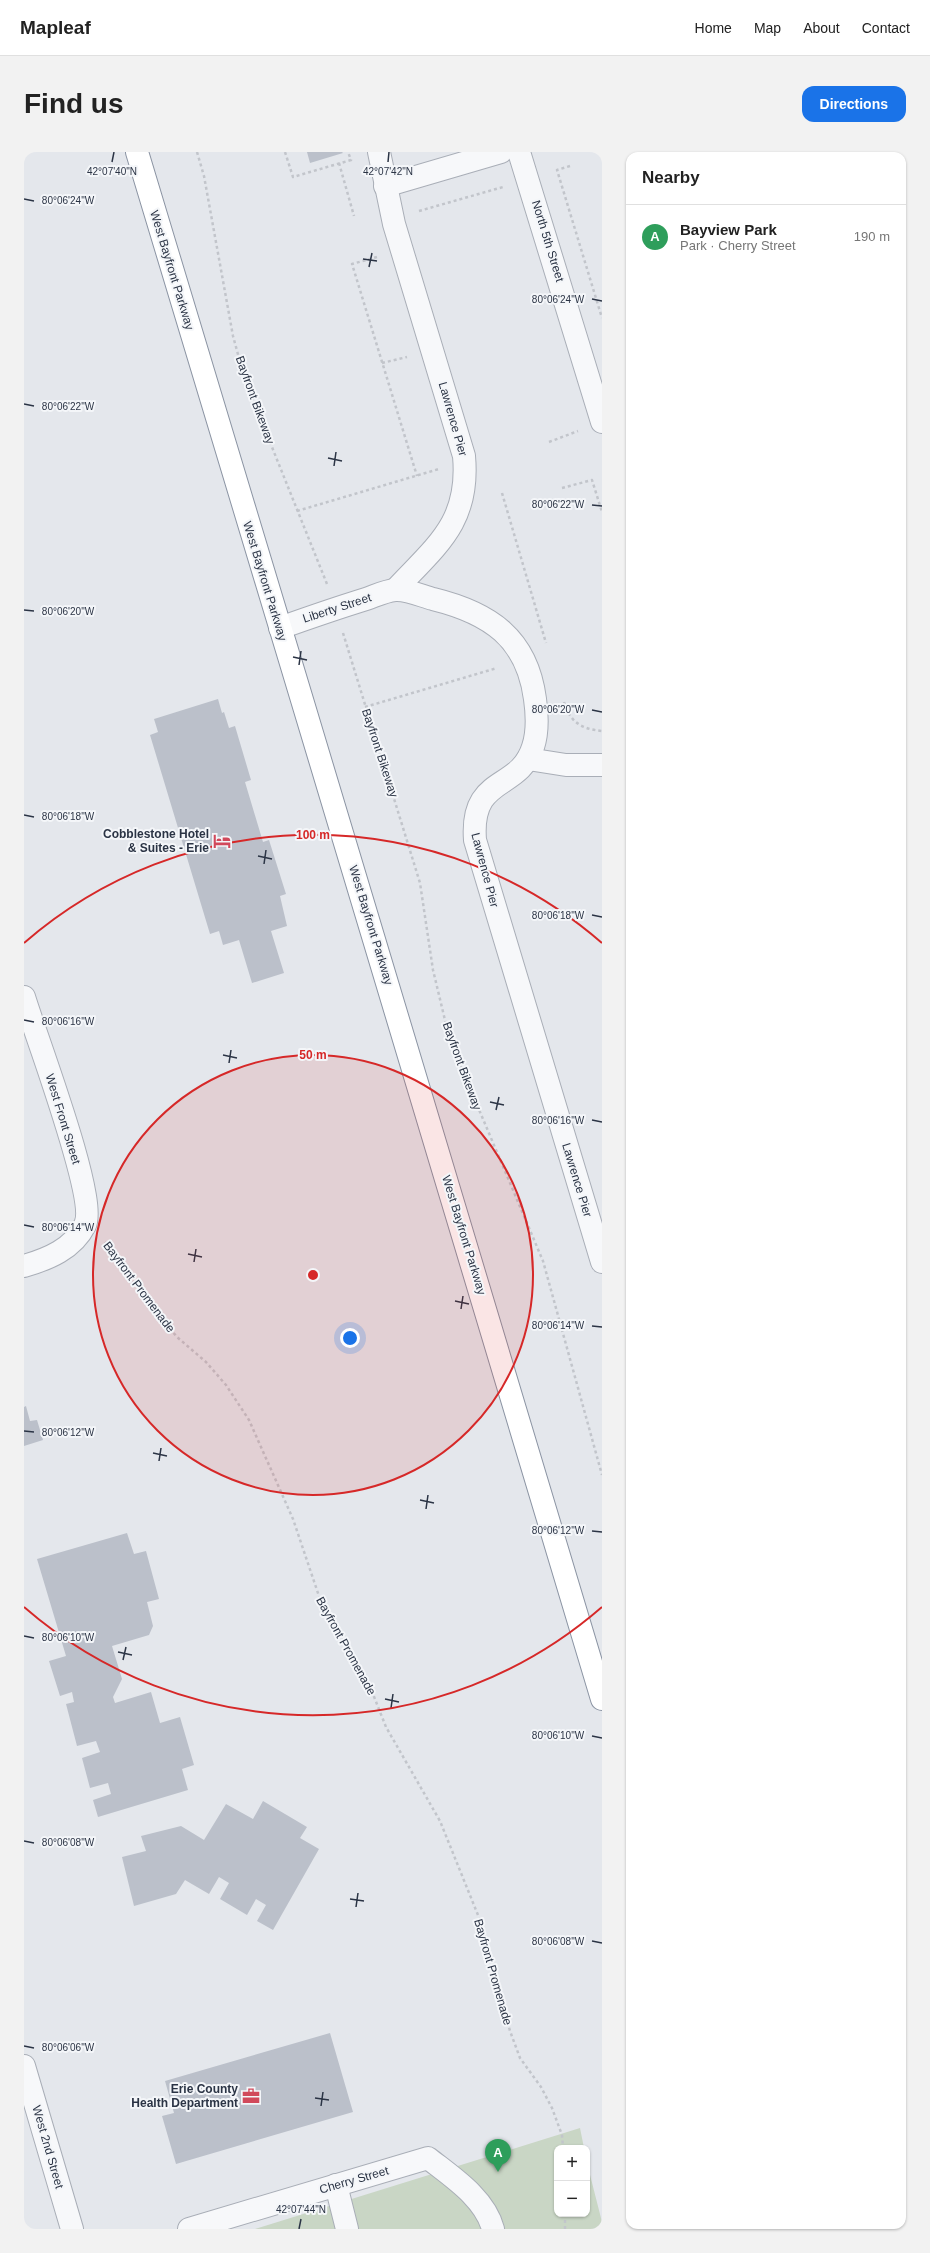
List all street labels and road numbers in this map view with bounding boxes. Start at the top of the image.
street label: North 5th Street [529,198,567,284]
street label: West Bayfront Parkway [147,208,197,332]
street label: Bayfront Bikeway [233,354,277,446]
street label: Lawrence Pier [436,380,470,458]
street label: West Bayfront Parkway [240,519,290,643]
street label: Liberty Street [301,590,374,626]
street label: Bayfront Bikeway [359,707,401,799]
street label: Lawrence Pier [468,831,502,909]
street label: West Bayfront Parkway [346,863,396,987]
street label: Bayfront Bikeway [440,1020,484,1112]
street label: West Front Street [43,1072,84,1167]
street label: Lawrence Pier [559,1141,595,1219]
street label: West Bayfront Parkway [439,1173,489,1297]
street label: Bayfront Promenade [100,1239,178,1335]
street label: Bayfront Promenade [313,1594,379,1698]
street label: Bayfront Promenade [471,1917,515,2027]
street label: West 2nd Street [29,2104,67,2191]
street label: Cherry Street [318,2163,391,2197]

